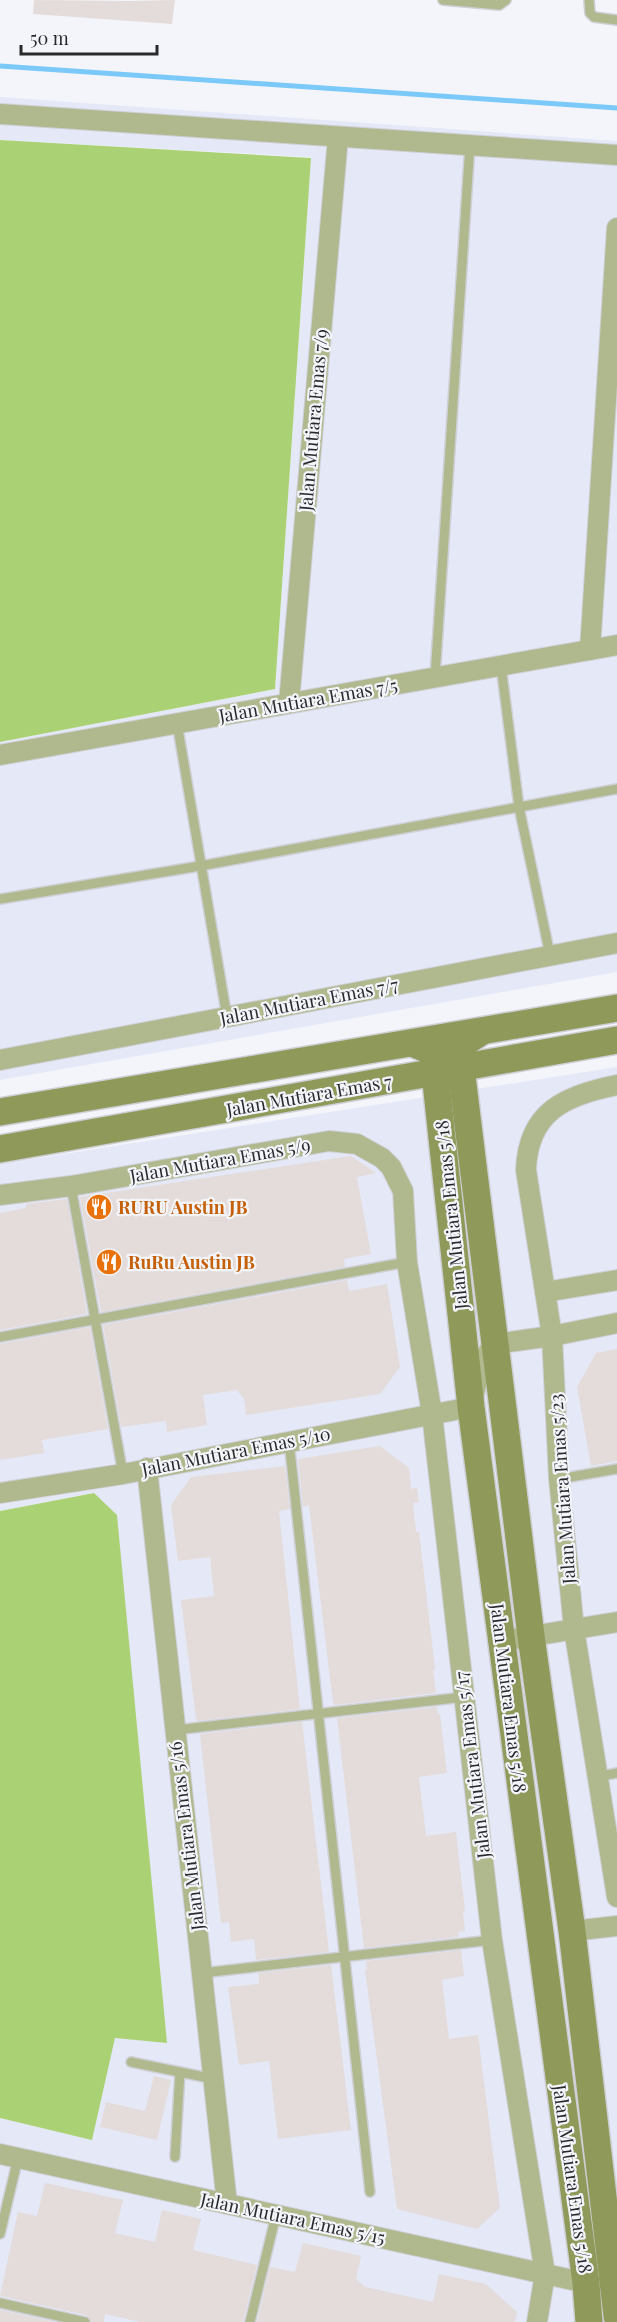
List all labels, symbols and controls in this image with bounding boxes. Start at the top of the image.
scale bar [21,18,158,56]
text: 50 m [30,26,69,50]
street label: Jalan Mutiara Emas 7/9 [293,328,333,513]
street label: Jalan Mutiara Emas 7/5 [216,672,399,728]
street label: Jalan Mutiara Emas 7/7 [217,972,401,1030]
street label: Jalan Mutiara Emas 7 [224,1069,394,1122]
street label: Jalan Mutiara Emas 5/18 [429,1119,473,1312]
street label: Jalan Mutiara Emas 5/9 [127,1132,312,1188]
restaurant icon: RURU Austin JB [84,1192,114,1222]
place label: RURU Austin JB [118,1195,248,1219]
restaurant icon: RuRu Austin JB [94,1247,124,1277]
place label: RuRu Austin JB [128,1250,255,1274]
street label: Jalan Mutiara Emas 5/23 [543,1393,581,1586]
street label: Jalan Mutiara Emas 5/10 [139,1421,332,1481]
street label: Jalan Mutiara Emas 5/18 [485,1601,532,1794]
street label: Jalan Mutiara Emas 5/17 [449,1669,495,1861]
street label: Jalan Mutiara Emas 5/16 [163,1740,210,1933]
street label: Jalan Mutiara Emas 5/18 [548,2082,598,2275]
street label: Jalan Mutiara Emas 5/15 [198,2187,387,2249]

